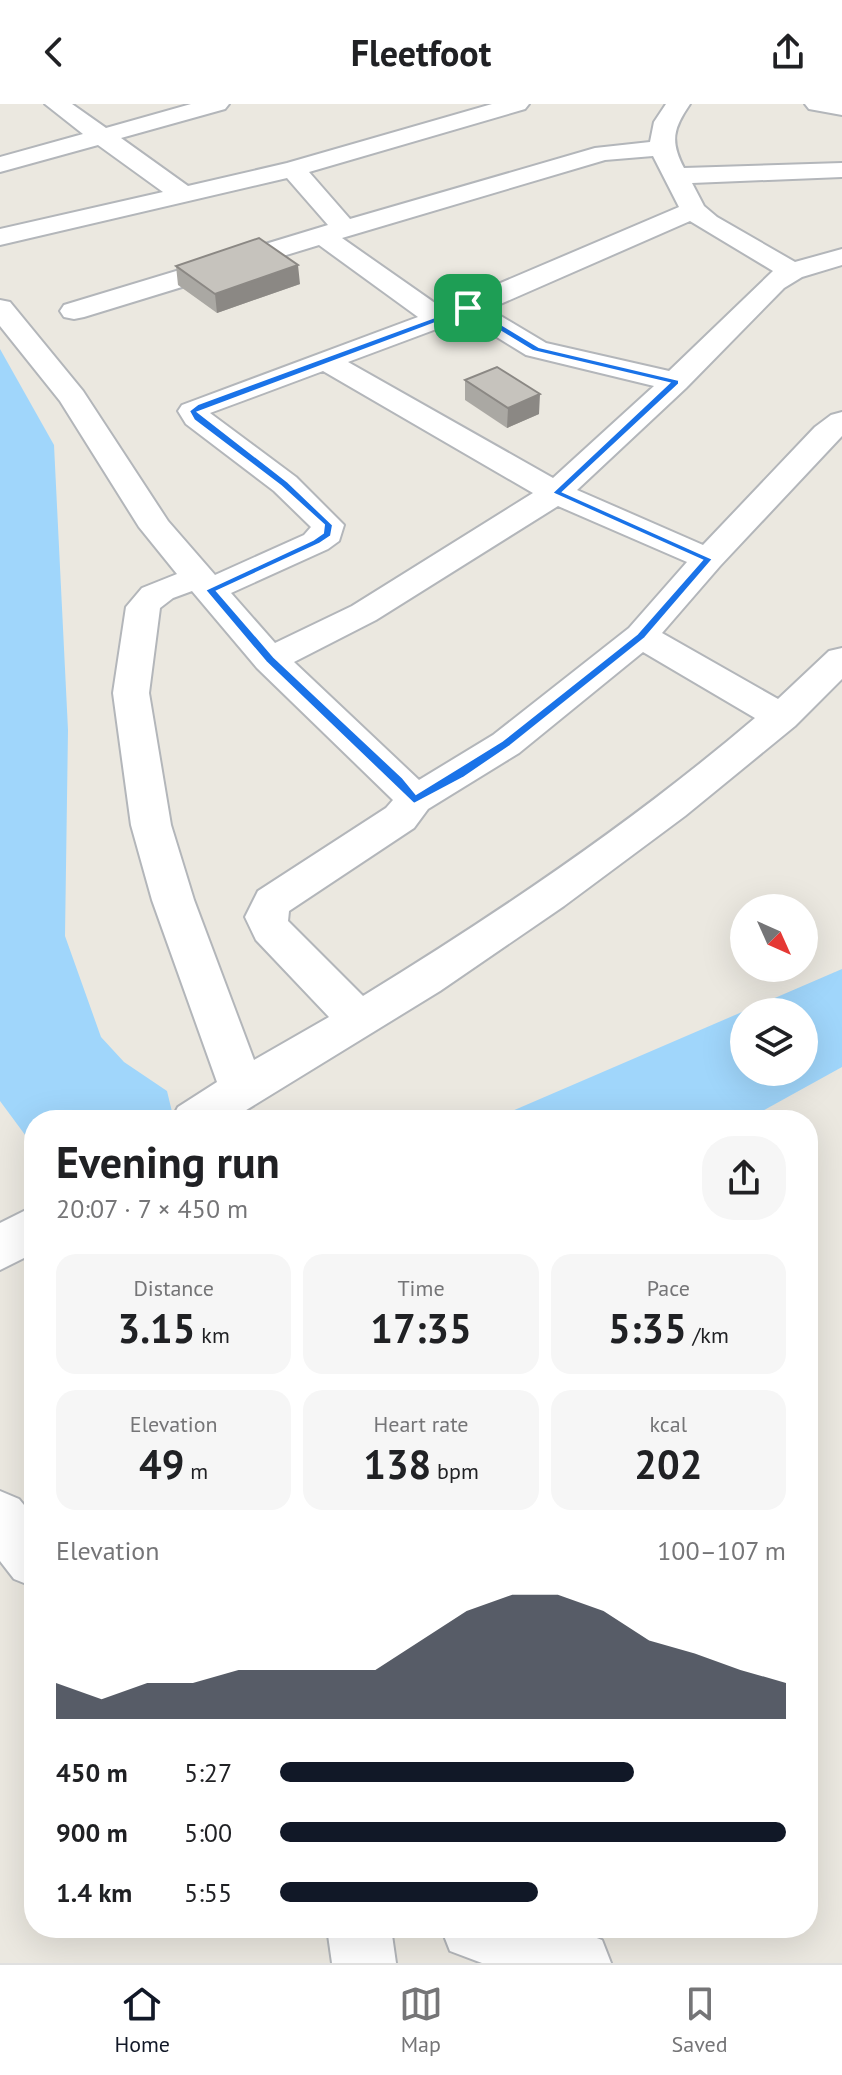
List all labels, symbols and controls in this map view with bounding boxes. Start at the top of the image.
text: Fleetfoot [351,29,491,76]
icon: back [32,30,76,74]
icon: share [766,30,810,74]
pin [434,274,502,342]
icon: arrive [446,286,490,330]
north arrow [730,894,818,982]
map controls [730,894,818,1086]
button: layers [730,998,818,1086]
text: Evening run [56,1133,280,1190]
button: share [702,1136,786,1220]
text: 20:07 · 7 × 450 m [56,1192,248,1225]
text: Distance [133,1274,214,1302]
text: Time [397,1274,445,1302]
text: Pace [647,1274,690,1302]
text: 3.15 [118,1302,195,1354]
text: 17:35 [370,1302,472,1354]
text: 5:35 [608,1302,687,1354]
text: km [195,1321,230,1349]
text: /km [687,1321,729,1349]
text: Elevation [130,1410,217,1438]
text: Heart rate [373,1410,469,1438]
text: kcal [650,1410,687,1438]
text: 49 [139,1438,184,1490]
text: 138 [363,1438,431,1490]
text: 202 [634,1438,702,1490]
text: m [184,1457,208,1485]
text: bpm [431,1457,479,1485]
text: Elevation [56,1534,160,1567]
text: 100–107 m [657,1534,786,1567]
text: 450 m [56,1756,128,1789]
text: 5:27 [184,1756,232,1789]
text: 900 m [56,1816,128,1849]
text: 5:00 [184,1816,232,1849]
text: 1.4 km [56,1876,132,1909]
text: 5:55 [184,1876,232,1909]
tab: Home [114,1982,170,2058]
tab: Map [399,1982,443,2058]
tab: Saved [672,1982,728,2058]

